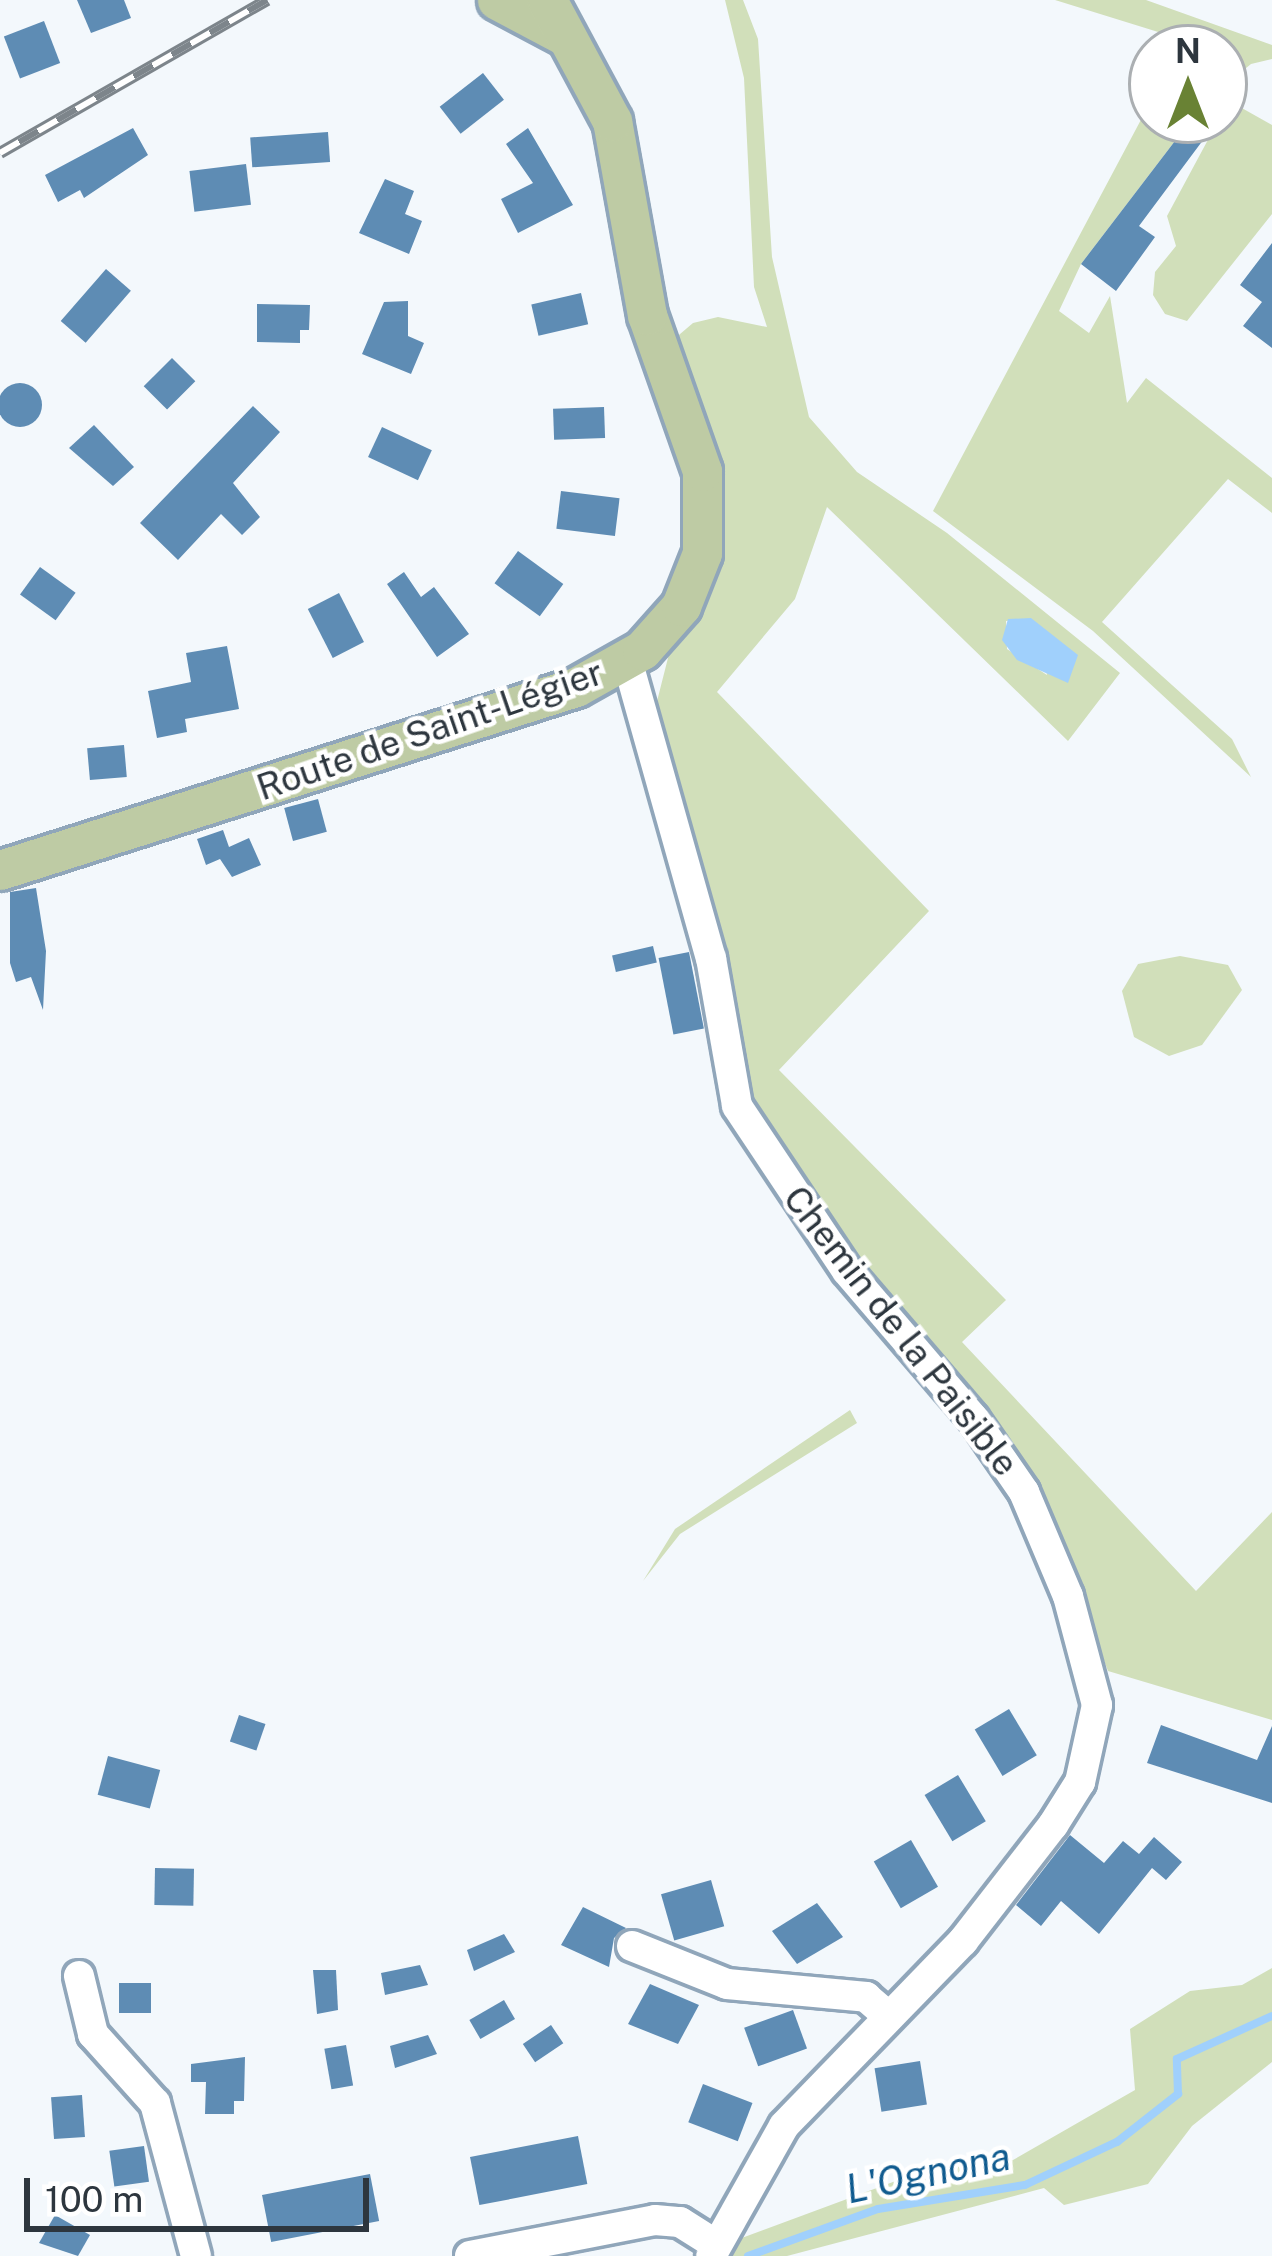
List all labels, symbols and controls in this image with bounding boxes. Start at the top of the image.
north arrow [1128,24,1248,144]
text: N [1175,32,1201,70]
street label: Route de Saint-Légier [251,650,609,810]
street label: Chemin de la Paisible [774,1177,1028,1485]
water label: L'Ognona [841,2133,1015,2213]
scale bar [30,2154,375,2228]
text: 100 m [45,2178,143,2220]

